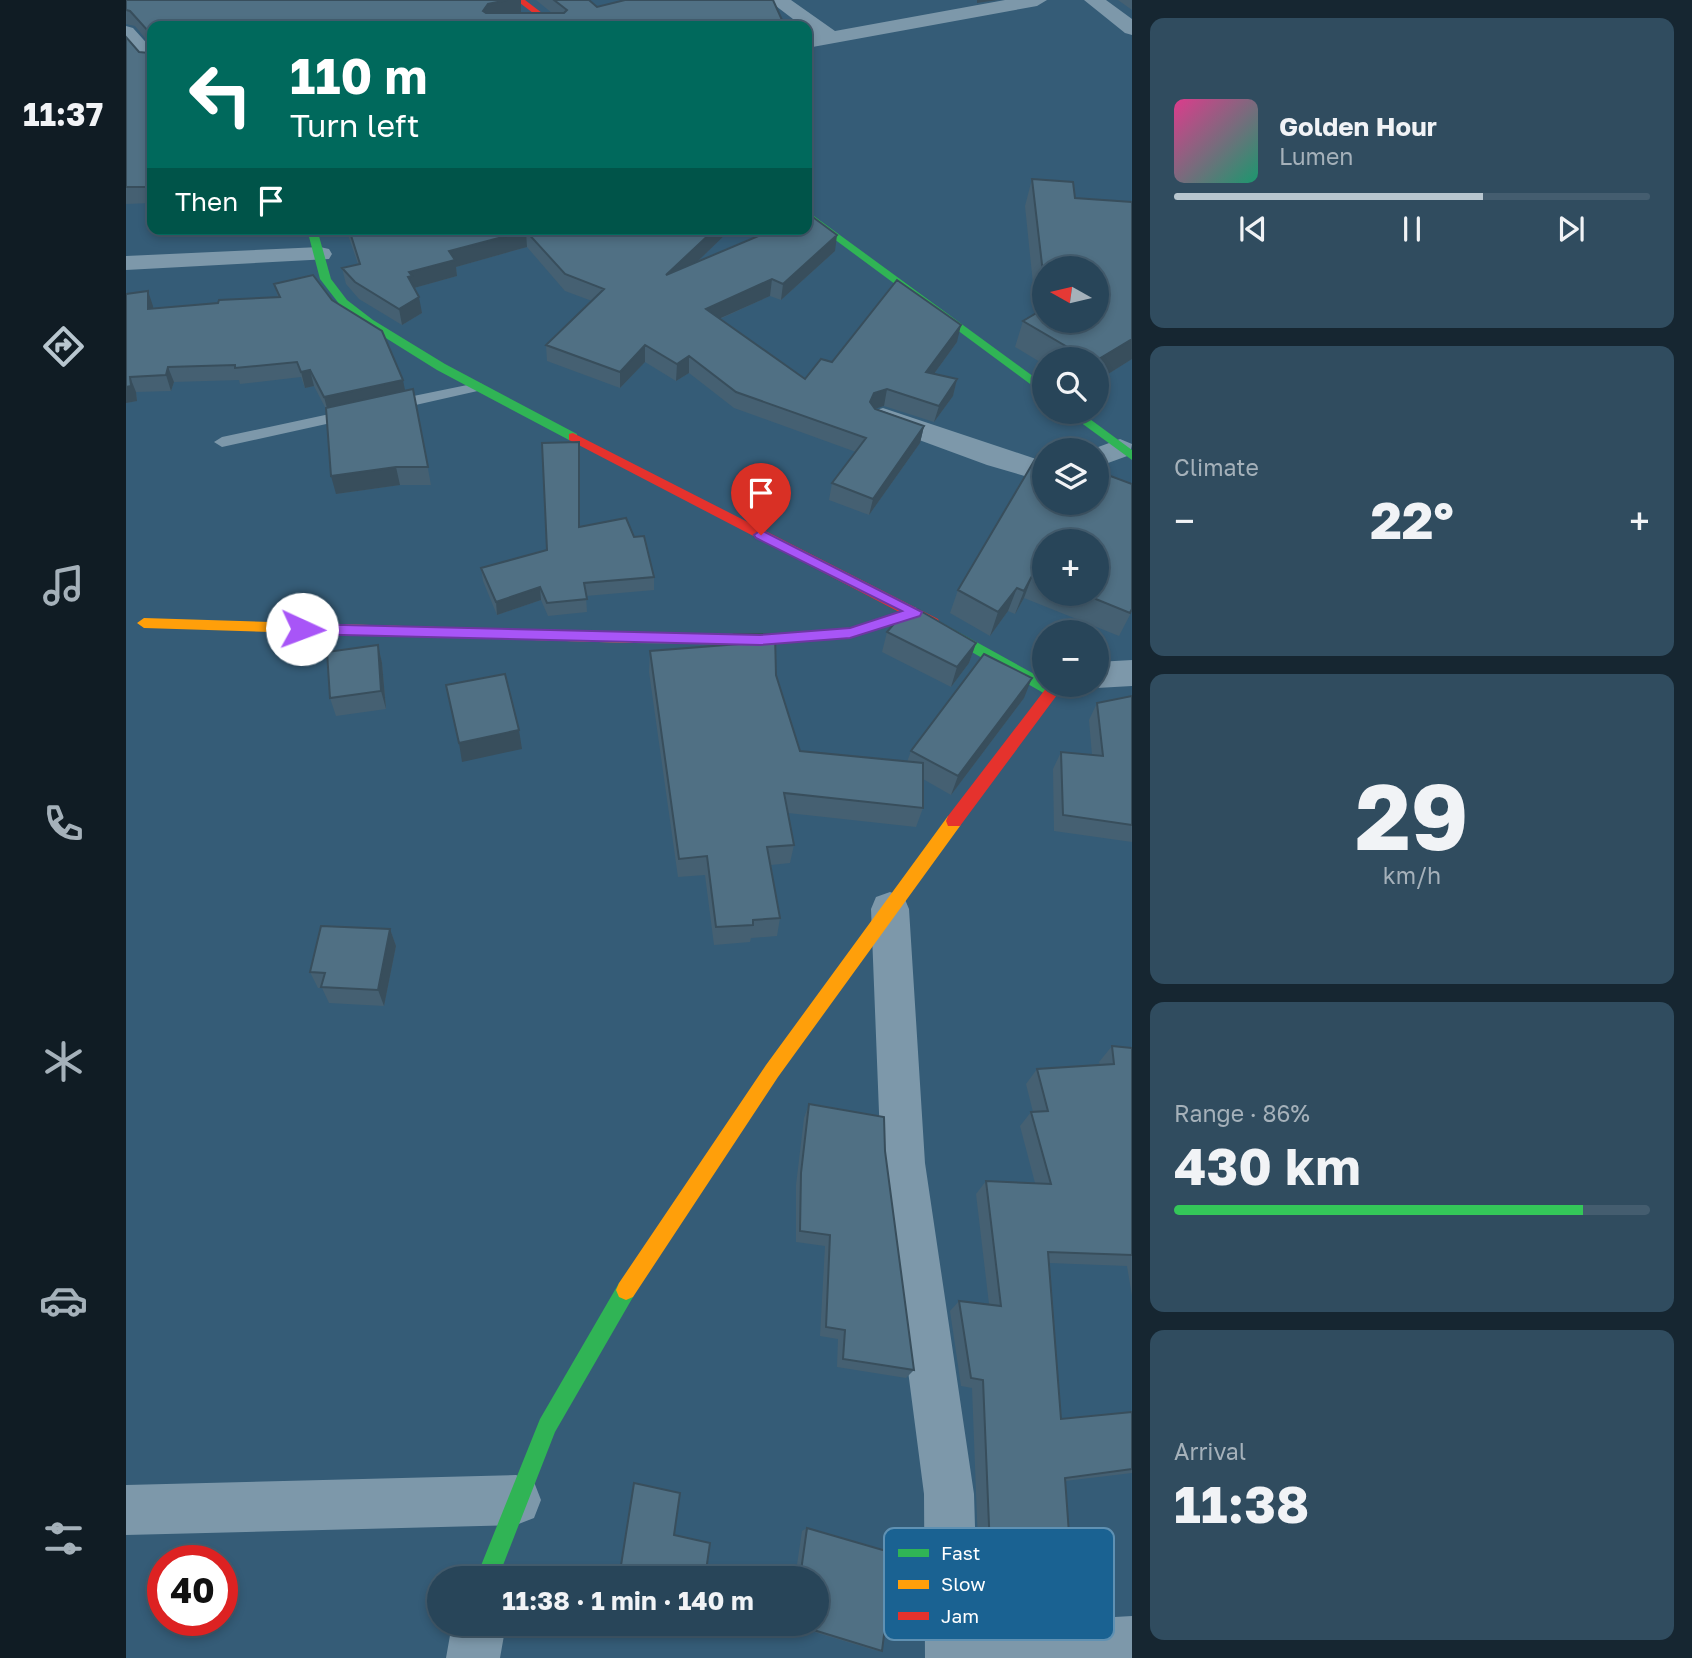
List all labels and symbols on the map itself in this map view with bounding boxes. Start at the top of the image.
north arrow [1032,256,1110,332]
pin [731,463,791,535]
position arrow [265,592,339,666]
legend [884,1528,1114,1640]
text: Fast [941,1541,980,1564]
speed limit sign: 40 [147,1545,238,1636]
text: Slow [941,1572,986,1595]
text: Jam [941,1604,979,1627]

